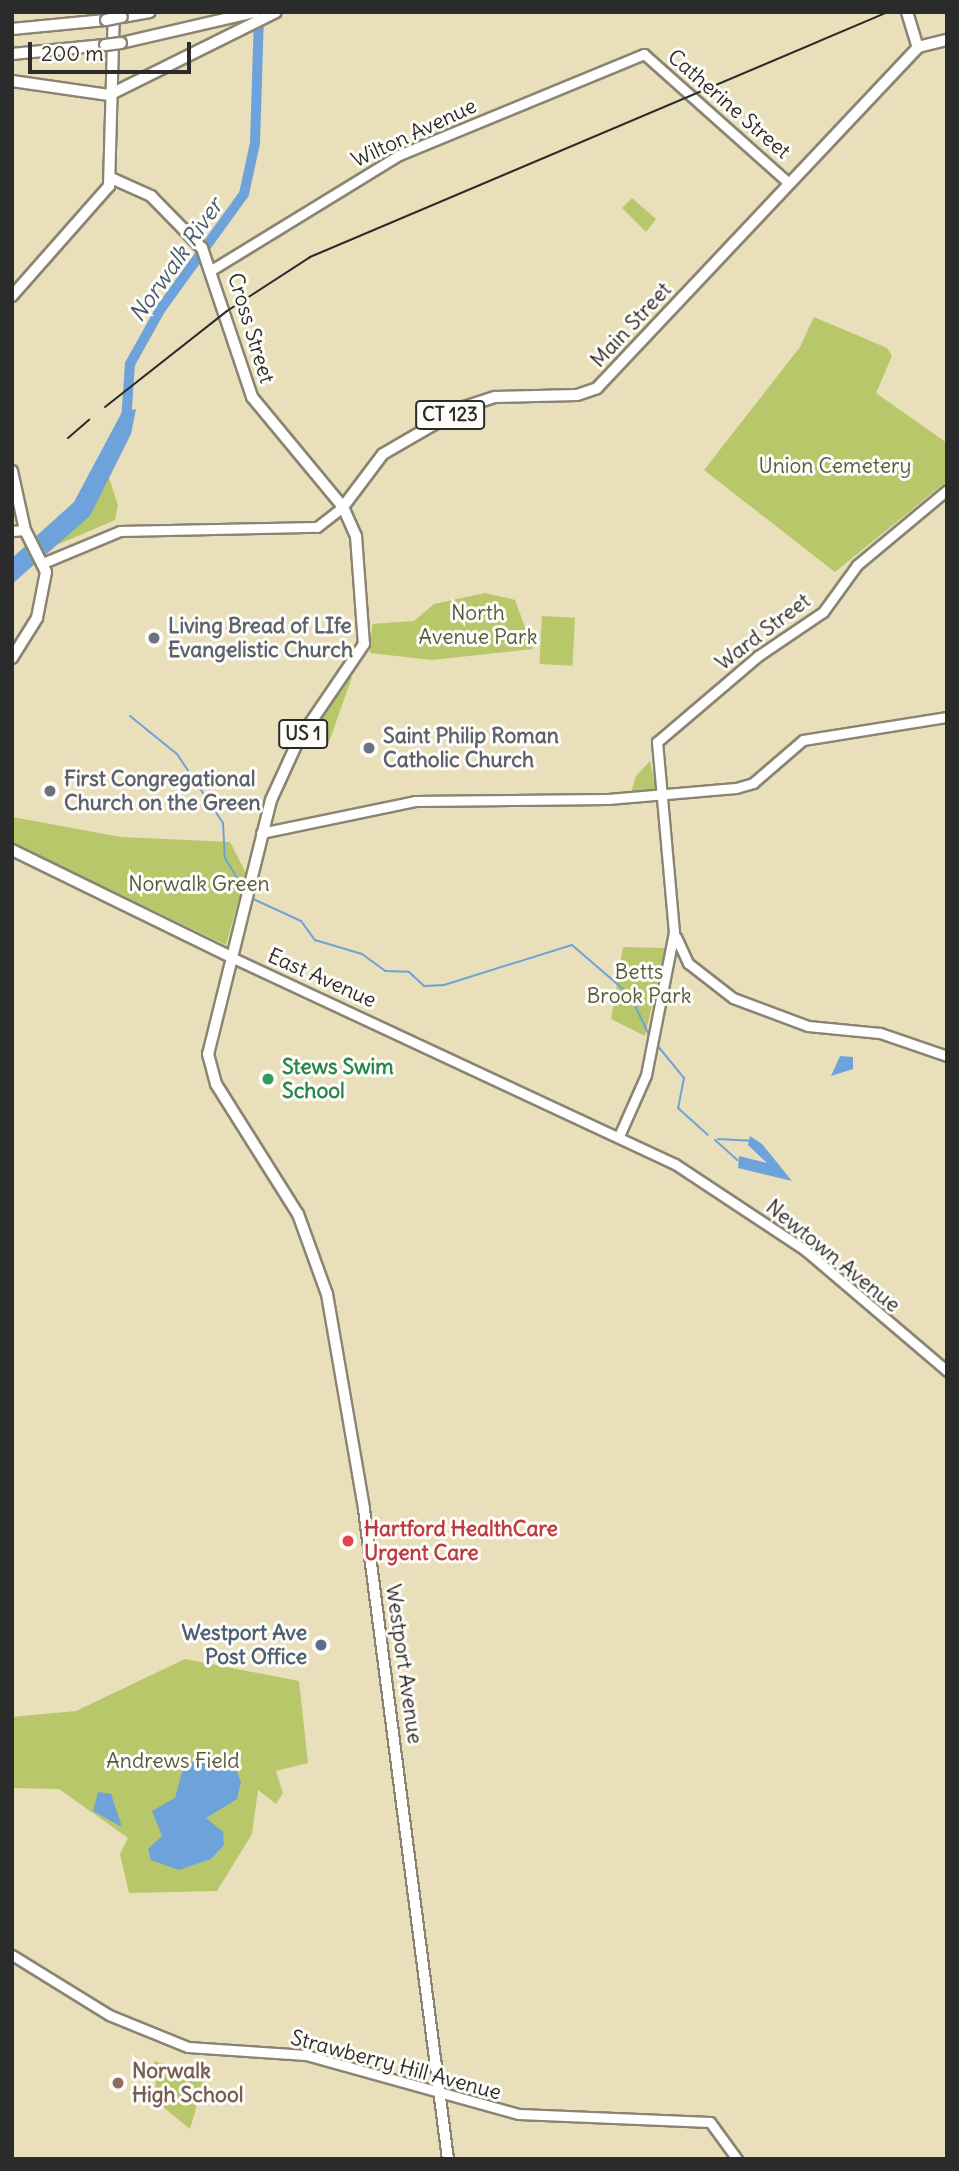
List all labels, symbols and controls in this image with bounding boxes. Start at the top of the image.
scale bar [32,28,194,72]
text: 200 m [41,40,104,67]
street label: Catherine Street [663,44,795,164]
street label: Wilton Avenue [348,93,480,173]
water label: Norwalk River [123,193,229,327]
street label: Cross Street [222,270,280,386]
street label: Main Street [585,277,677,373]
road number: CT 123 [415,400,485,430]
park label: Union Cemetery [759,453,911,479]
street label: Ward Street [711,588,815,676]
park label: North Avenue Park [419,600,537,650]
place label: Living Bread of LIfe Evangelistic Church [168,613,353,663]
marker: Living Bread of LIfe Evangelistic Church [146,630,162,646]
road number: US 1 [277,719,329,750]
place label: Saint Philip Roman Catholic Church [383,723,559,773]
marker: Saint Philip Roman Catholic Church [361,740,377,756]
place label: First Congregational Church on the Green [64,766,261,816]
marker: First Congregational Church on the Green [42,783,58,799]
park label: Norwalk Green [128,871,270,897]
street label: East Avenue [264,943,380,1013]
park label: Betts Brook Park [587,959,691,1009]
place label: Stews Swim School [282,1054,394,1104]
marker: Stews Swim School [260,1071,276,1087]
street label: Newtown Avenue [761,1194,905,1318]
place label: Hartford HealthCare Urgent Care [364,1516,558,1566]
marker: Hartford HealthCare Urgent Care [338,1531,358,1551]
street label: Westport Avenue [380,1582,428,1746]
place label: Westport Ave Post Office [181,1620,307,1670]
marker: Westport Ave Post Office [313,1637,329,1653]
park label: Andrews Field [106,1748,240,1774]
street label: Strawberry Hill Avenue [288,2025,504,2105]
place label: Norwalk High School [132,2058,243,2108]
marker: Norwalk High School [110,2075,126,2091]

